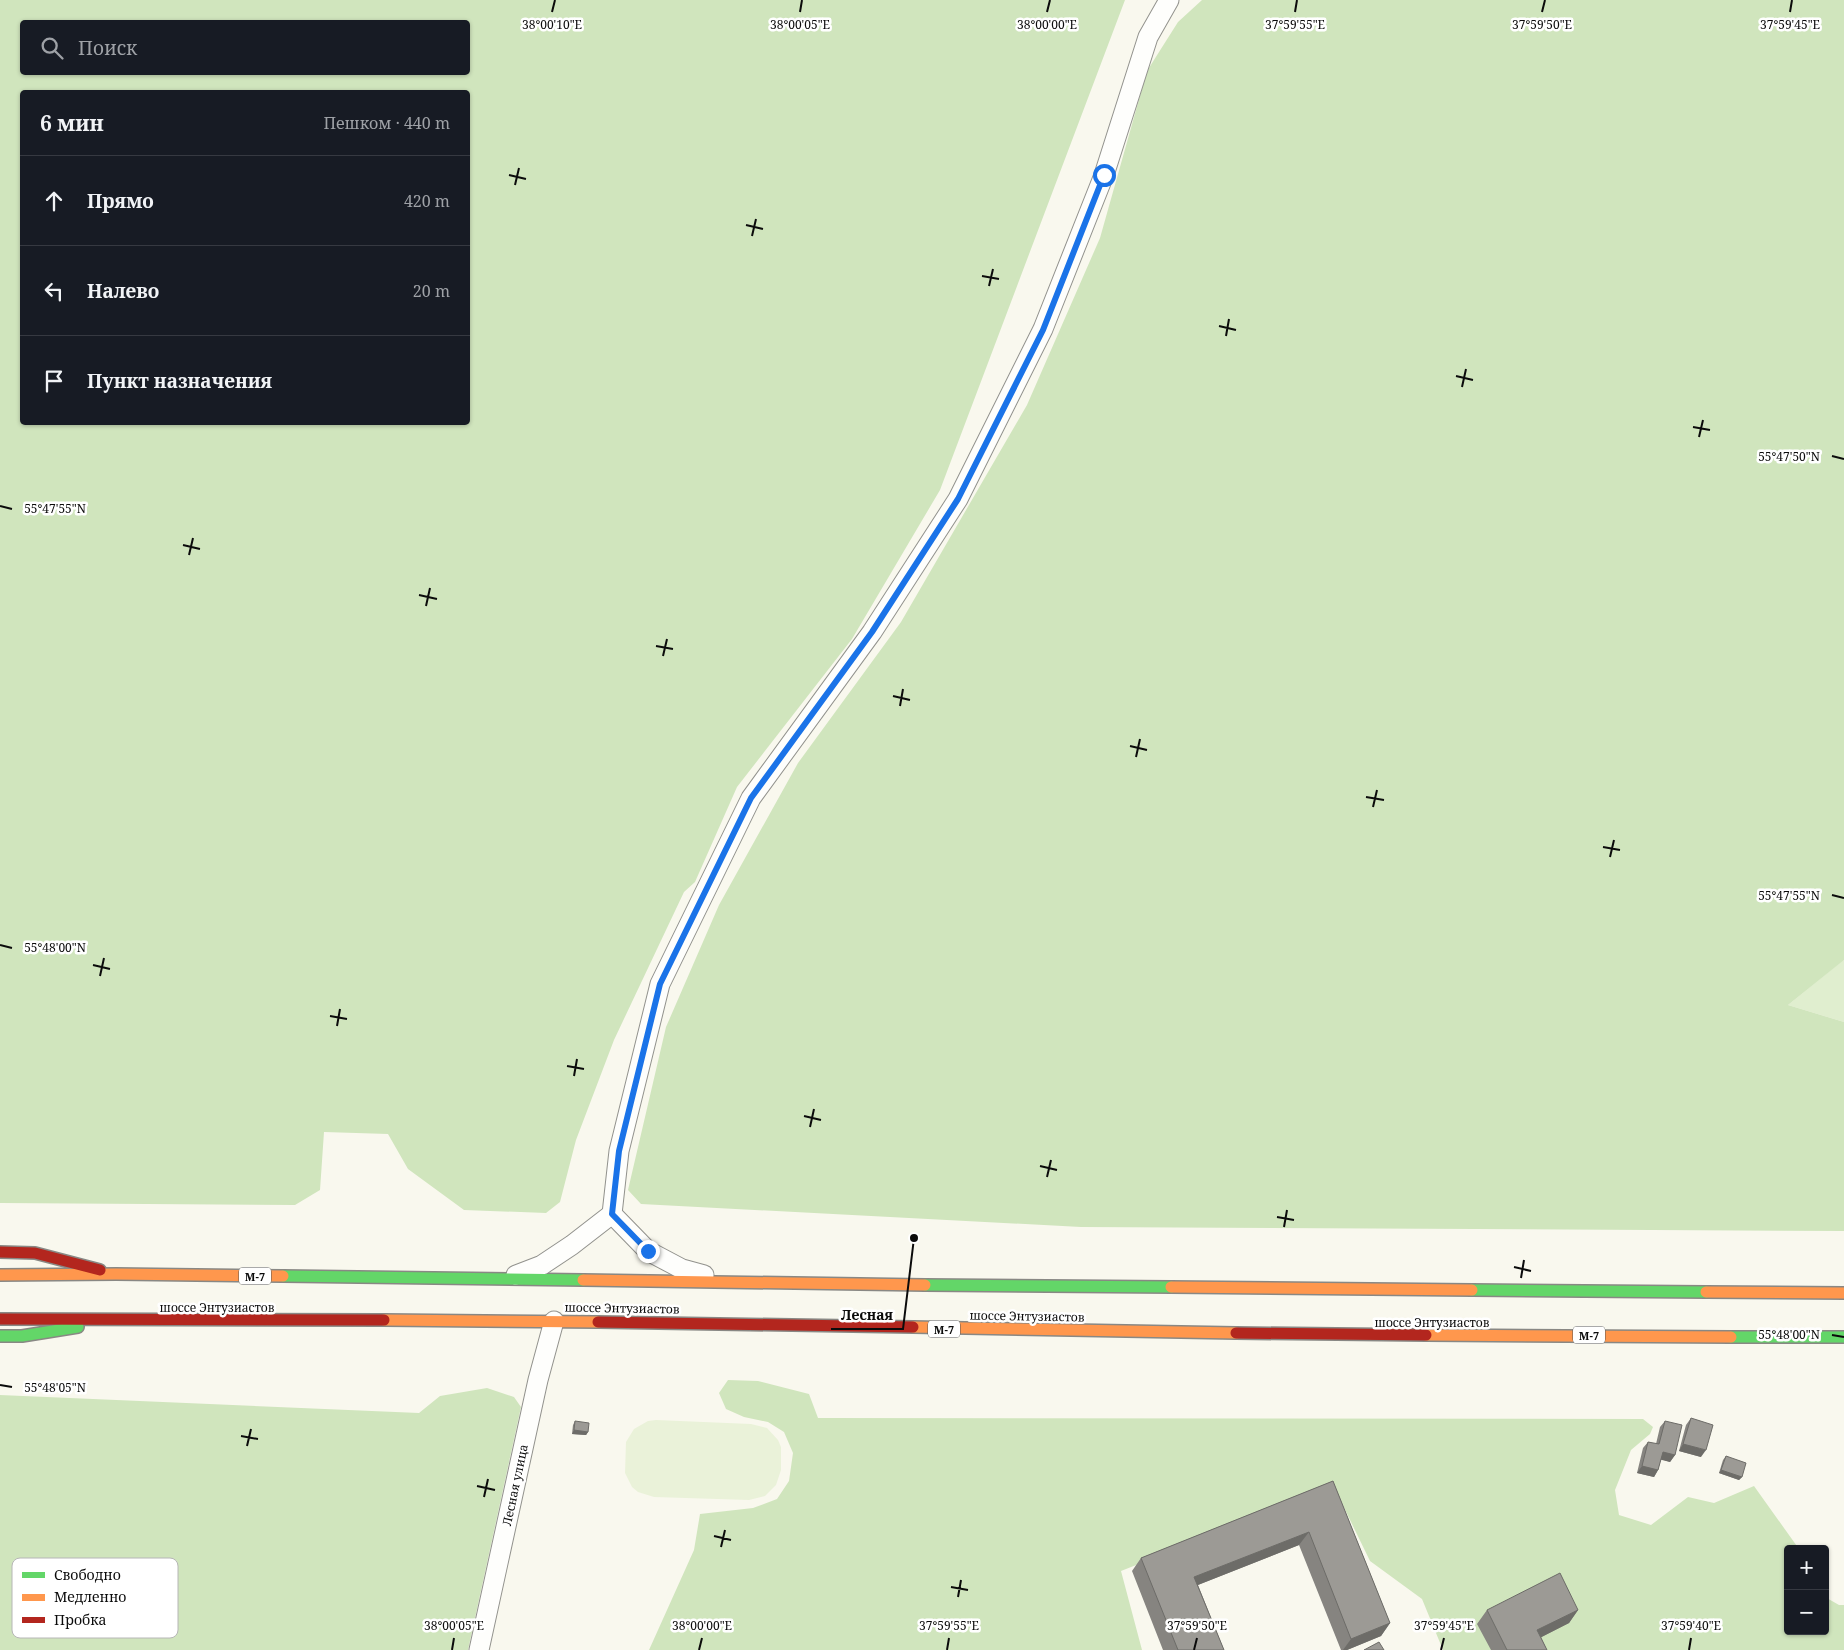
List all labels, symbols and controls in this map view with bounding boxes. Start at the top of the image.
text: 38°00'10"E [522,16,582,33]
text: 38°00'05"E [770,16,830,33]
text: 38°00'00"E [1017,16,1077,33]
text: 37°59'55"E [1265,16,1325,33]
text: 37°59'50"E [1512,16,1572,33]
text: 37°59'45"E [1760,16,1820,33]
search box [20,20,470,75]
icon: search [38,34,66,62]
text: Поиск [78,35,137,61]
text: 6 мин [40,109,104,137]
text: Пешком · 440 m [323,112,450,134]
route start [1093,164,1116,187]
icon: ahead [40,187,68,215]
text: Прямо [87,188,154,214]
text: 420 m [404,190,450,212]
icon: left [40,277,68,305]
text: Налево [87,278,159,304]
text: 20 m [413,280,450,302]
icon: arrive [40,367,68,395]
text: Пункт назначения [87,368,272,394]
text: 55°47'50"N [1758,448,1820,465]
text: 55°47'55"N [24,500,86,517]
text: 55°47'55"N [1758,887,1820,904]
text: 55°48'00"N [24,939,86,956]
route end [637,1240,660,1263]
road number: М-7 [239,1268,271,1284]
street label: шоссе Энтузиастов [564,1298,680,1318]
street label: шоссе Энтузиастов [160,1299,275,1316]
callout: Лесная [831,1300,903,1329]
text: Лесная [841,1305,893,1324]
street label: шоссе Энтузиастов [969,1306,1085,1326]
street label: шоссе Энтузиастов [1375,1314,1490,1331]
road number: М-7 [928,1320,960,1338]
road number: М-7 [1573,1326,1605,1344]
text: 55°48'00"N [1758,1326,1820,1343]
text: 55°48'05"N [24,1379,86,1396]
street label: Лесная улица [498,1442,532,1527]
map controls [1784,1545,1829,1635]
button: + [1784,1545,1829,1590]
legend [12,1558,178,1638]
text: Свободно [54,1565,121,1584]
text: Медленно [54,1587,126,1606]
button: − [1784,1590,1829,1635]
text: Пробка [54,1610,106,1629]
text: 38°00'05"E [424,1617,484,1634]
text: 38°00'00"E [672,1617,732,1634]
text: 37°59'55"E [919,1617,979,1634]
text: 37°59'50"E [1167,1617,1227,1634]
text: 37°59'45"E [1414,1617,1474,1634]
text: 37°59'40"E [1661,1617,1721,1634]

